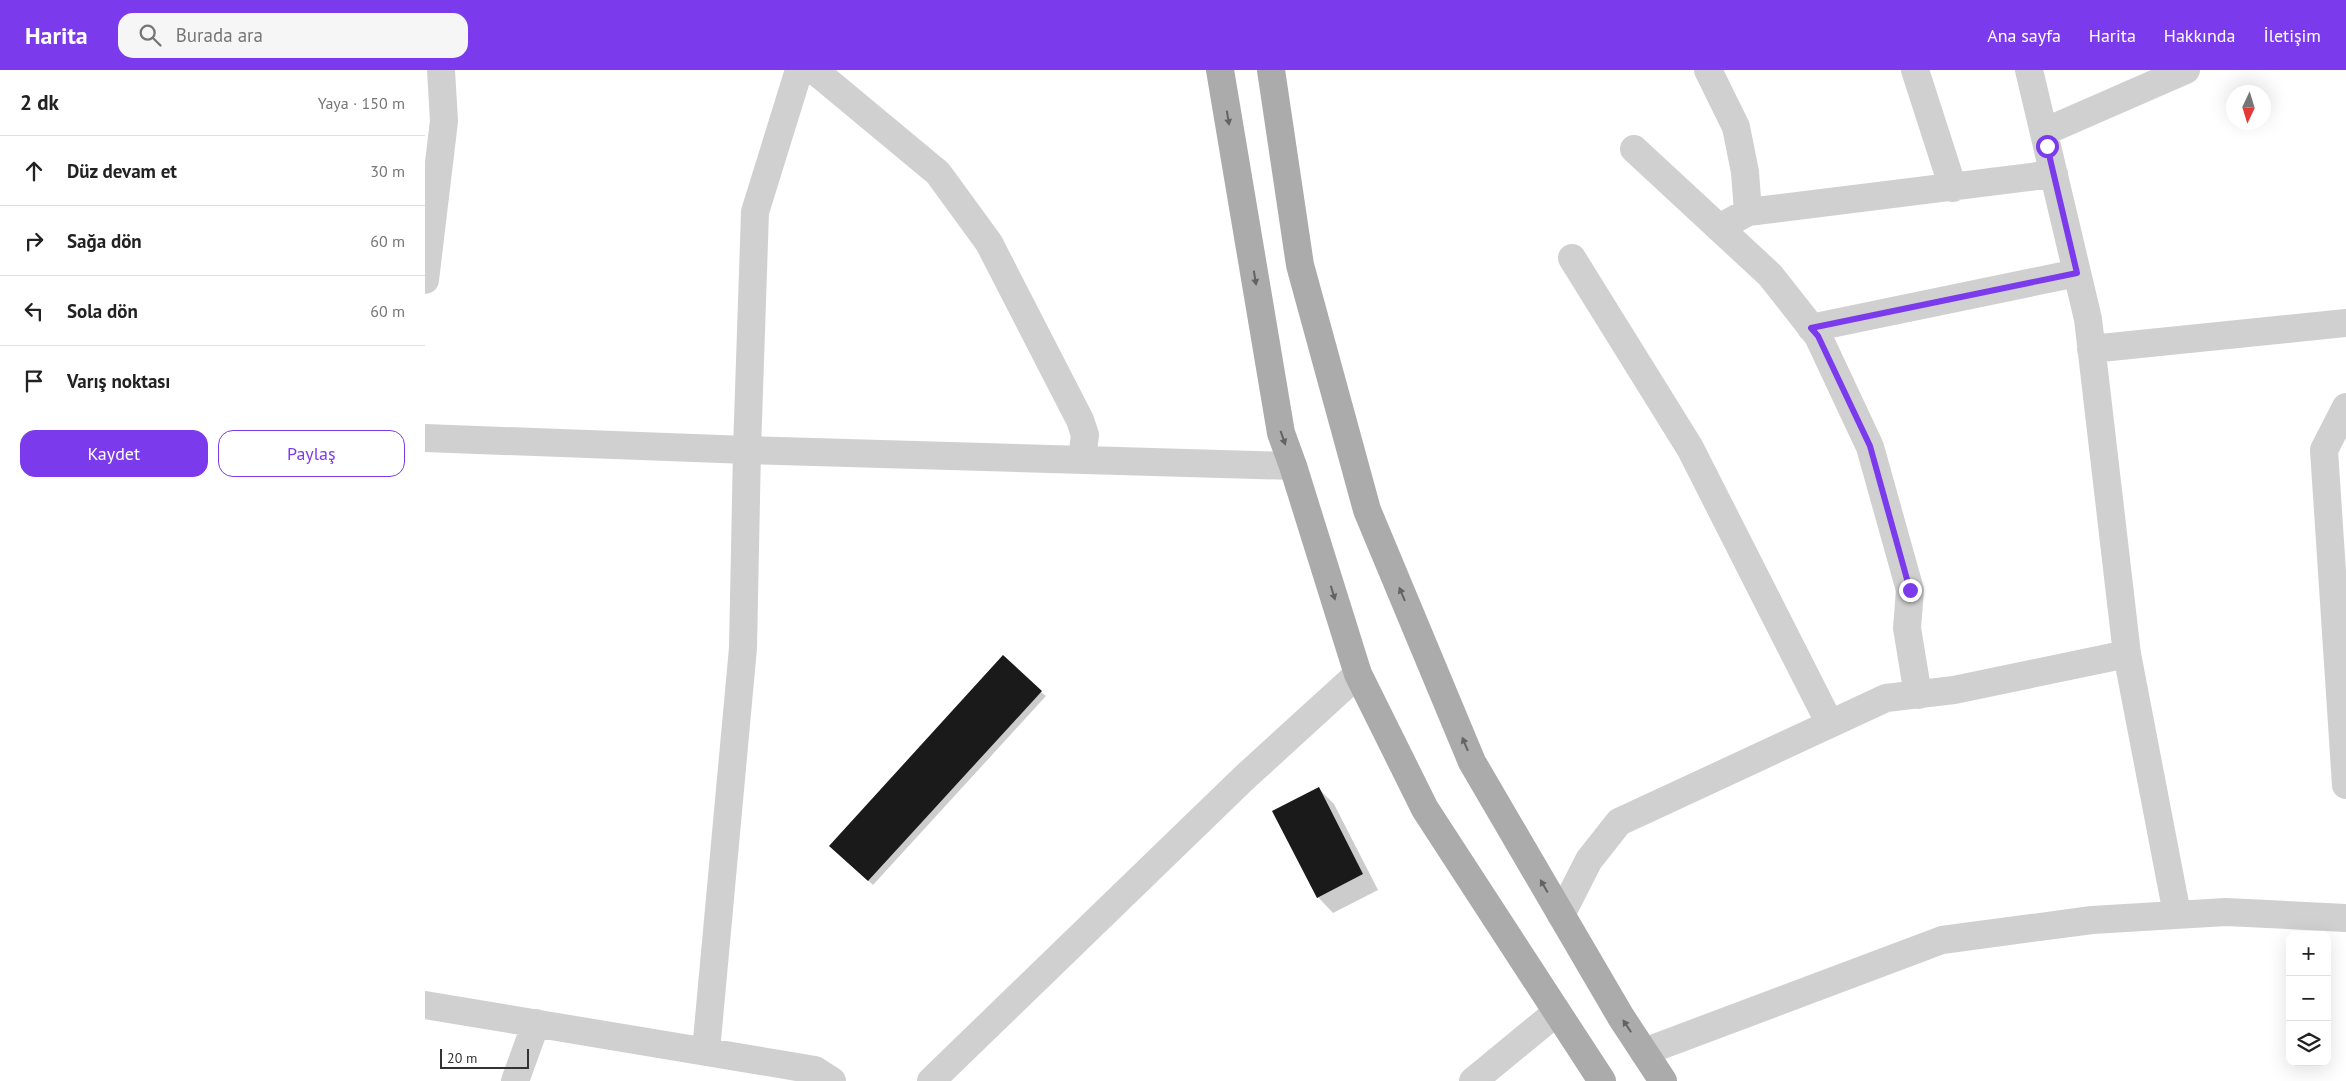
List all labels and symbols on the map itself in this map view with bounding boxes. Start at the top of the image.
north arrow [2226,85,2271,130]
one-way arrow [1224,110,1232,126]
route start [2036,135,2059,158]
one-way arrow [1251,271,1259,287]
one-way arrow [1280,431,1287,446]
route end [1899,579,1922,602]
one-way arrow [1329,586,1337,601]
one-way arrow [1398,587,1406,601]
one-way arrow [1460,737,1468,751]
one-way arrow [1540,879,1549,892]
one-way arrow [1622,1019,1631,1032]
scale bar [440,1046,529,1069]

